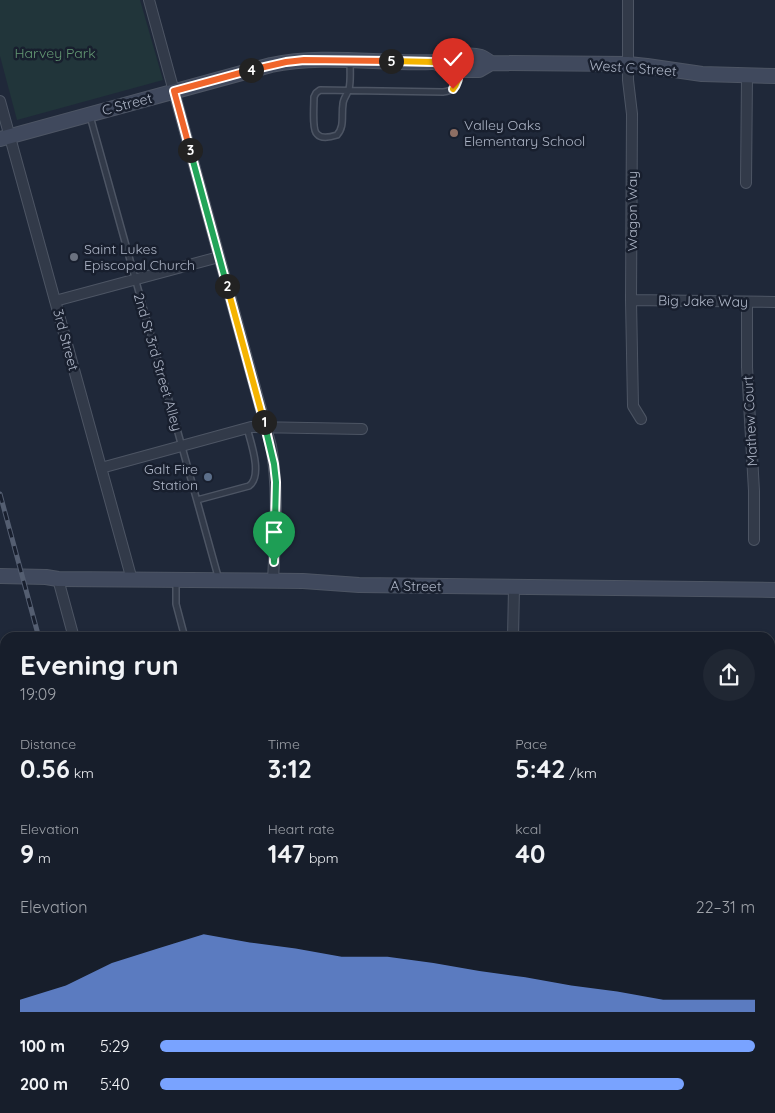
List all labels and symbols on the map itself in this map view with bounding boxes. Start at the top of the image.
pin [432,38,474,89]
park label: Harvey Park [14,44,96,62]
pin: 5 [378,48,404,74]
street label: West C Street [589,56,678,80]
pin: 4 [238,58,264,82]
street label: C Street [100,89,154,119]
place label: Valley Oaks Elementary School [464,116,585,150]
marker: Valley Oaks Elementary School [448,127,460,139]
pin: 3 [178,138,202,162]
street label: Wagon Way [623,171,641,251]
place label: Saint Lukes Episcopal Church [84,240,195,274]
marker: Saint Lukes Episcopal Church [68,251,80,263]
pin: 2 [214,274,240,298]
street label: 2nd St 3rd Street Alley [130,291,186,433]
street label: Big Jake Way [658,291,748,311]
street label: 3rd Street [49,307,83,373]
street label: Mathew Court [739,375,761,467]
pin: 1 [252,410,276,434]
place label: Galt Fire Station [144,460,198,494]
marker: Galt Fire Station [202,471,214,483]
pin [253,511,295,562]
street label: A Street [390,577,442,595]

